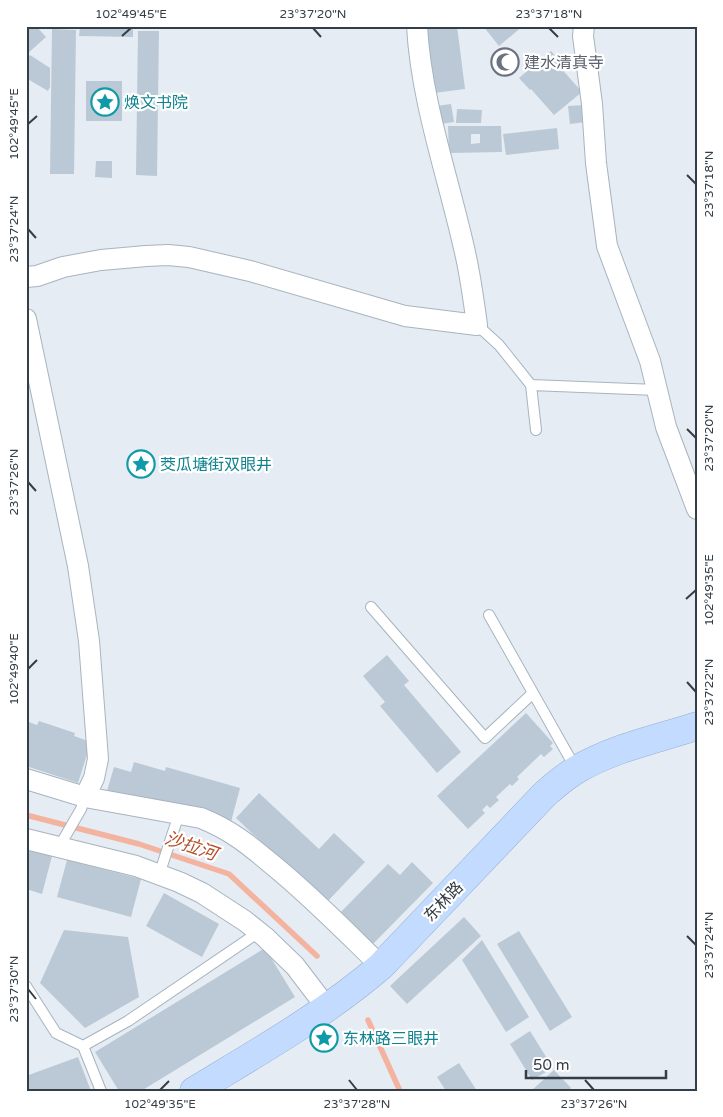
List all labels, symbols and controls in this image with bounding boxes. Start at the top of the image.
text: 102°49'45"E [95,7,167,21]
text: 23°37'20"N [280,7,347,21]
text: 23°37'18"N [516,7,583,21]
mosque icon: 建水清真寺 [490,47,520,77]
place label: 建水清真寺 [524,53,604,73]
place icon: 焕文书院 [90,87,120,117]
text: 102°49'45"E [7,88,21,160]
place label: 焕文书院 [124,93,188,113]
text: 23°37'18"N [702,151,716,218]
text: 23°37'24"N [7,196,21,263]
text: 23°37'20"N [702,405,716,472]
text: 23°37'26"N [7,449,21,516]
place icon: 茭瓜塘街双眼井 [126,449,156,479]
place label: 茭瓜塘街双眼井 [160,455,272,475]
text: 102°49'35"E [702,554,716,626]
text: 102°49'40"E [7,633,21,705]
text: 23°37'22"N [702,659,716,726]
water label: 沙拉河 [162,827,223,866]
street label: 东林路 [420,877,468,926]
text: 23°37'24"N [702,912,716,979]
text: 23°37'30"N [7,956,21,1023]
place icon: 东林路三眼井 [309,1023,339,1053]
place label: 东林路三眼井 [343,1029,439,1049]
scale bar [526,1047,666,1079]
text: 50 m [533,1056,570,1074]
text: 102°49'35"E [124,1097,196,1111]
text: 23°37'28"N [324,1097,391,1111]
text: 23°37'26"N [561,1097,628,1111]

